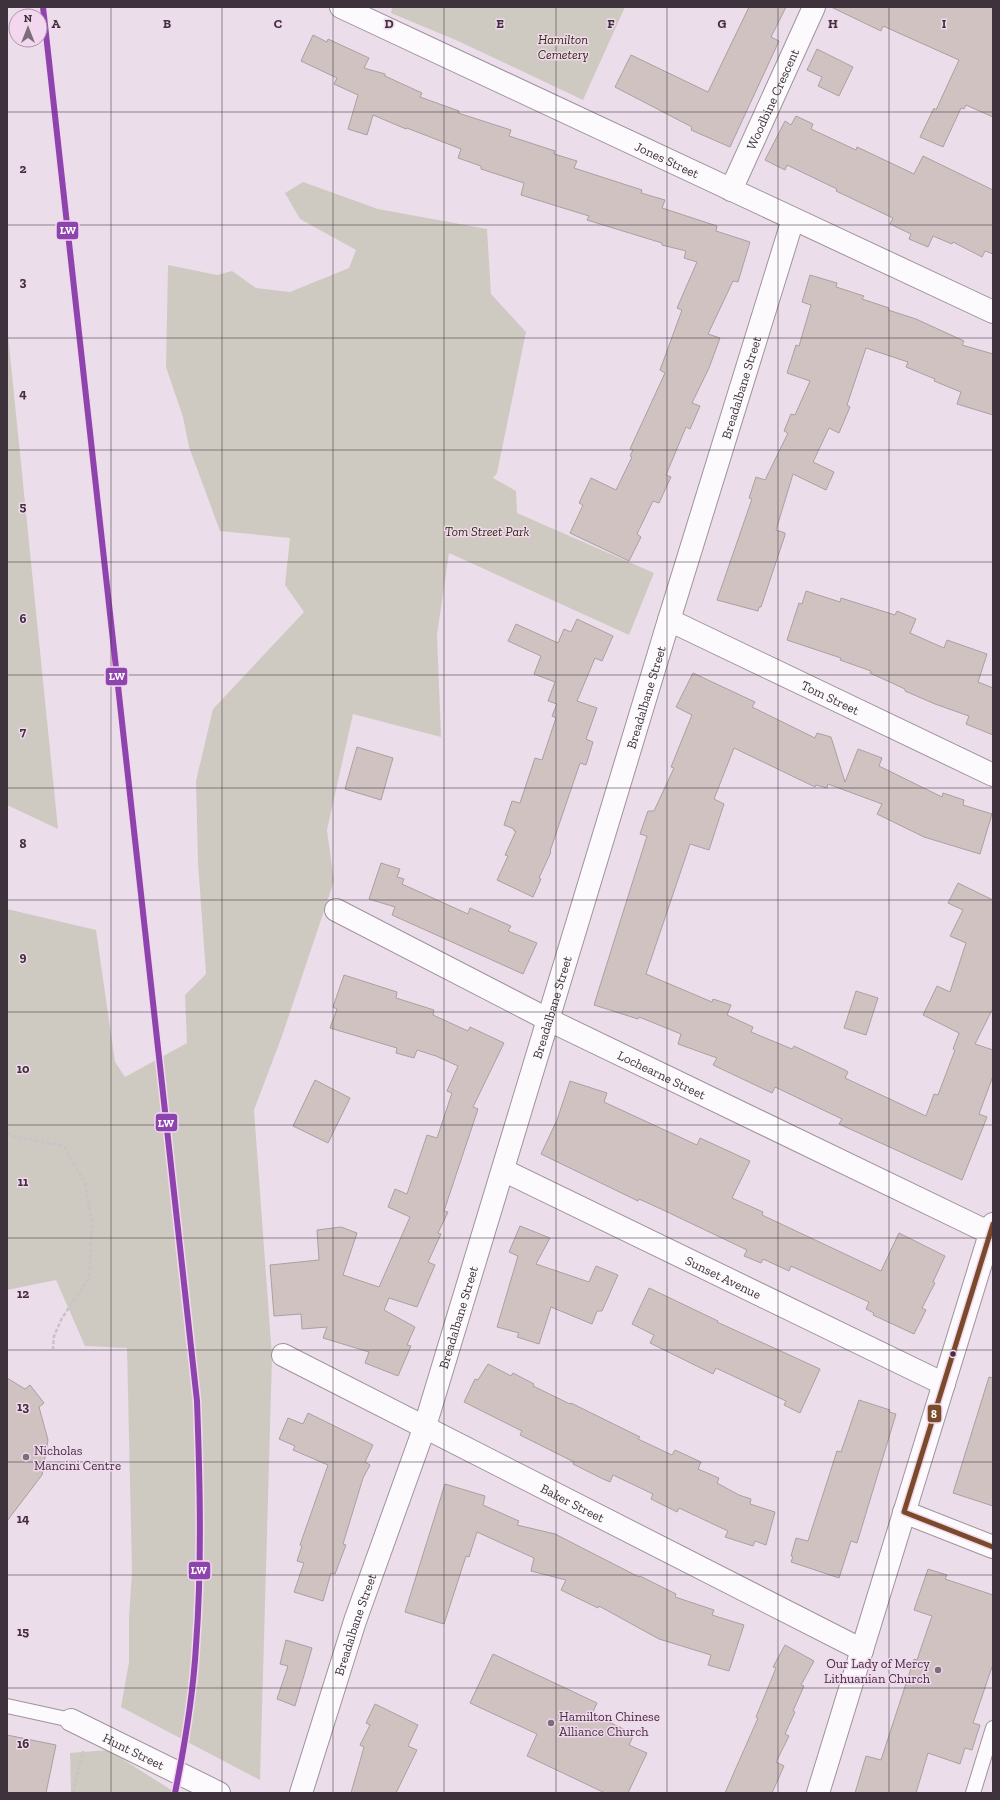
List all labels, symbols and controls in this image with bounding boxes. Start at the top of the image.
north arrow [8,8,48,48]
text: N [24,12,33,25]
text: A [52,16,61,31]
text: B [163,16,171,31]
text: C [274,16,282,31]
text: D [384,16,394,31]
text: E [496,16,504,31]
text: F [607,16,615,31]
text: G [718,16,727,31]
text: H [828,16,838,31]
text: I [942,16,947,31]
park label: Hamilton Cemetery [538,32,588,62]
street label: Woodbine Crescent [743,46,802,152]
street label: Jones Street [633,139,701,181]
text: 2 [20,161,27,176]
line badge: LW [56,221,79,240]
text: LW [60,224,76,237]
text: 3 [20,274,27,289]
street label: Breadalbane Street [718,334,764,441]
text: 4 [19,386,27,401]
text: 5 [20,499,27,514]
park label: Tom Street Park [445,524,529,539]
text: 6 [20,611,27,626]
street label: Breadalbane Street [623,644,669,751]
line badge: LW [105,667,128,686]
text: LW [109,670,125,683]
street label: Tom Street [799,677,862,718]
text: 7 [20,724,27,739]
text: 8 [19,836,27,851]
text: 9 [20,949,27,964]
street label: Breadalbane Street [530,954,575,1061]
street label: Lochearne Street [615,1047,708,1103]
text: 10 [17,1061,30,1076]
line badge: LW [155,1113,178,1132]
text: LW [158,1117,174,1130]
text: 11 [18,1174,29,1189]
street label: Sunset Avenue [683,1253,763,1302]
street label: Breadalbane Street [436,1264,481,1371]
text: 12 [17,1286,29,1301]
unlabelled marker [948,1349,958,1359]
text: 13 [17,1399,29,1414]
line badge: 8 [927,1404,942,1423]
text: 8 [931,1408,937,1421]
place label: Nicholas Mancini Centre [34,1443,121,1473]
marker: Nicholas Mancini Centre [21,1452,31,1462]
street label: Baker Street [538,1481,607,1525]
text: 14 [17,1511,30,1526]
line badge: LW [188,1561,211,1580]
text: LW [191,1564,207,1577]
street label: Breadalbane Street [331,1571,380,1677]
text: 15 [17,1624,29,1639]
place label: Our Lady of Mercy Lithuanian Church [824,1656,931,1686]
marker: Our Lady of Mercy Lithuanian Church [933,1665,943,1675]
place label: Hamilton Chinese Alliance Church [559,1709,660,1739]
marker: Hamilton Chinese Alliance Church [546,1718,556,1728]
street label: Hunt Street [100,1730,167,1773]
text: 16 [17,1736,29,1751]

